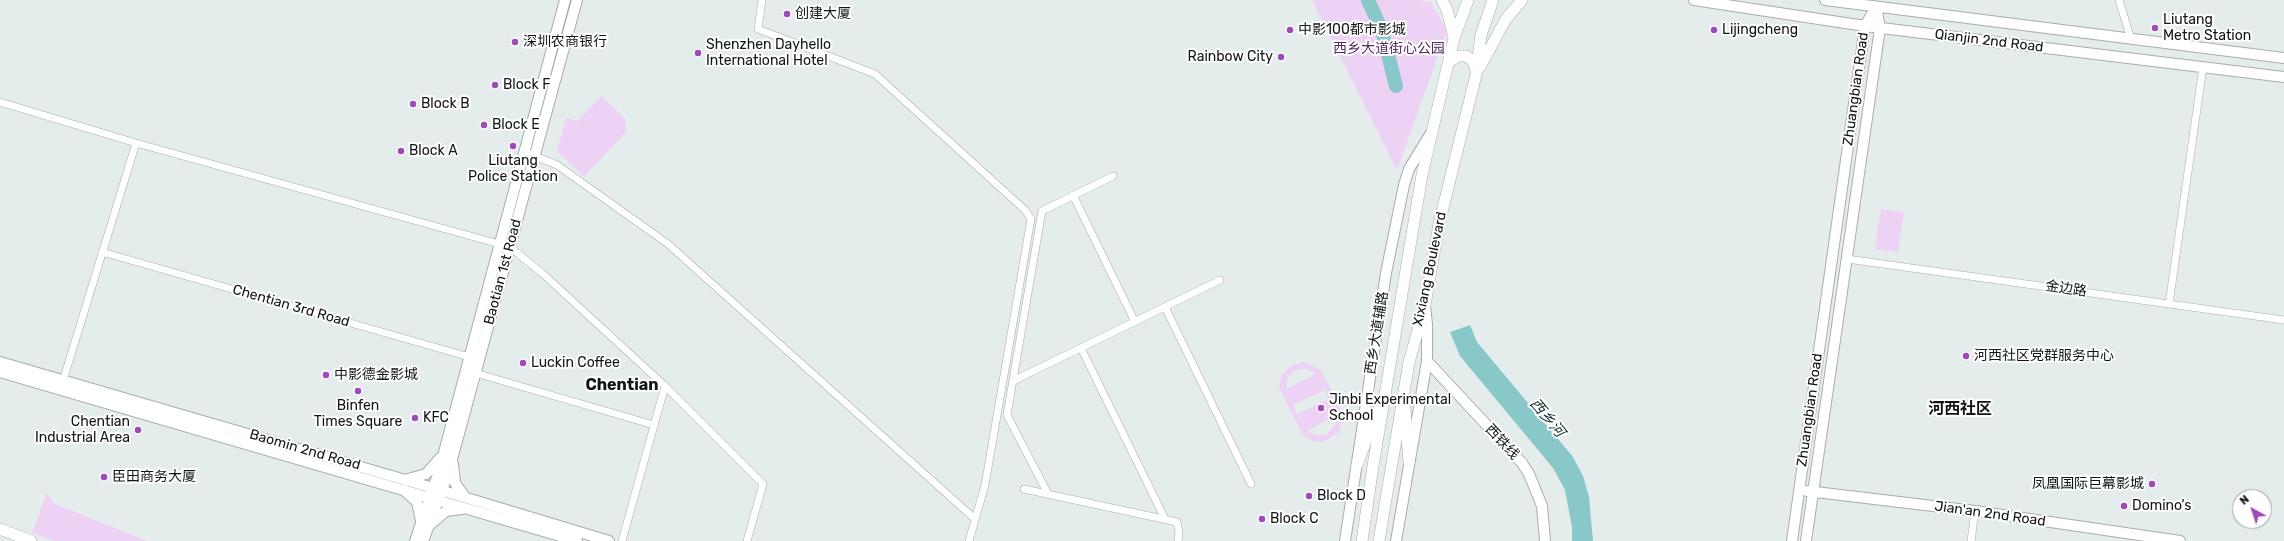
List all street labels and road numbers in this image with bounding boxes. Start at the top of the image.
street label: Qianjin 2nd Road [1934,26,2044,56]
street label: Zhuangbian Road [1840,31,1872,147]
street label: Xixiang Boulevard [1410,210,1450,328]
street label: Baotian 1st Road [481,217,525,327]
street label: 金边路 [2044,278,2088,300]
street label: Chentian 3rd Road [230,281,352,331]
street label: 西乡大道辅路 [1362,290,1392,376]
street label: Zhuangbian Road [1794,352,1826,468]
street label: 西铁线 [1482,421,1522,463]
street label: Baomin 2nd Road [248,426,362,474]
street label: Jian'an 2nd Road [1933,498,2047,530]

